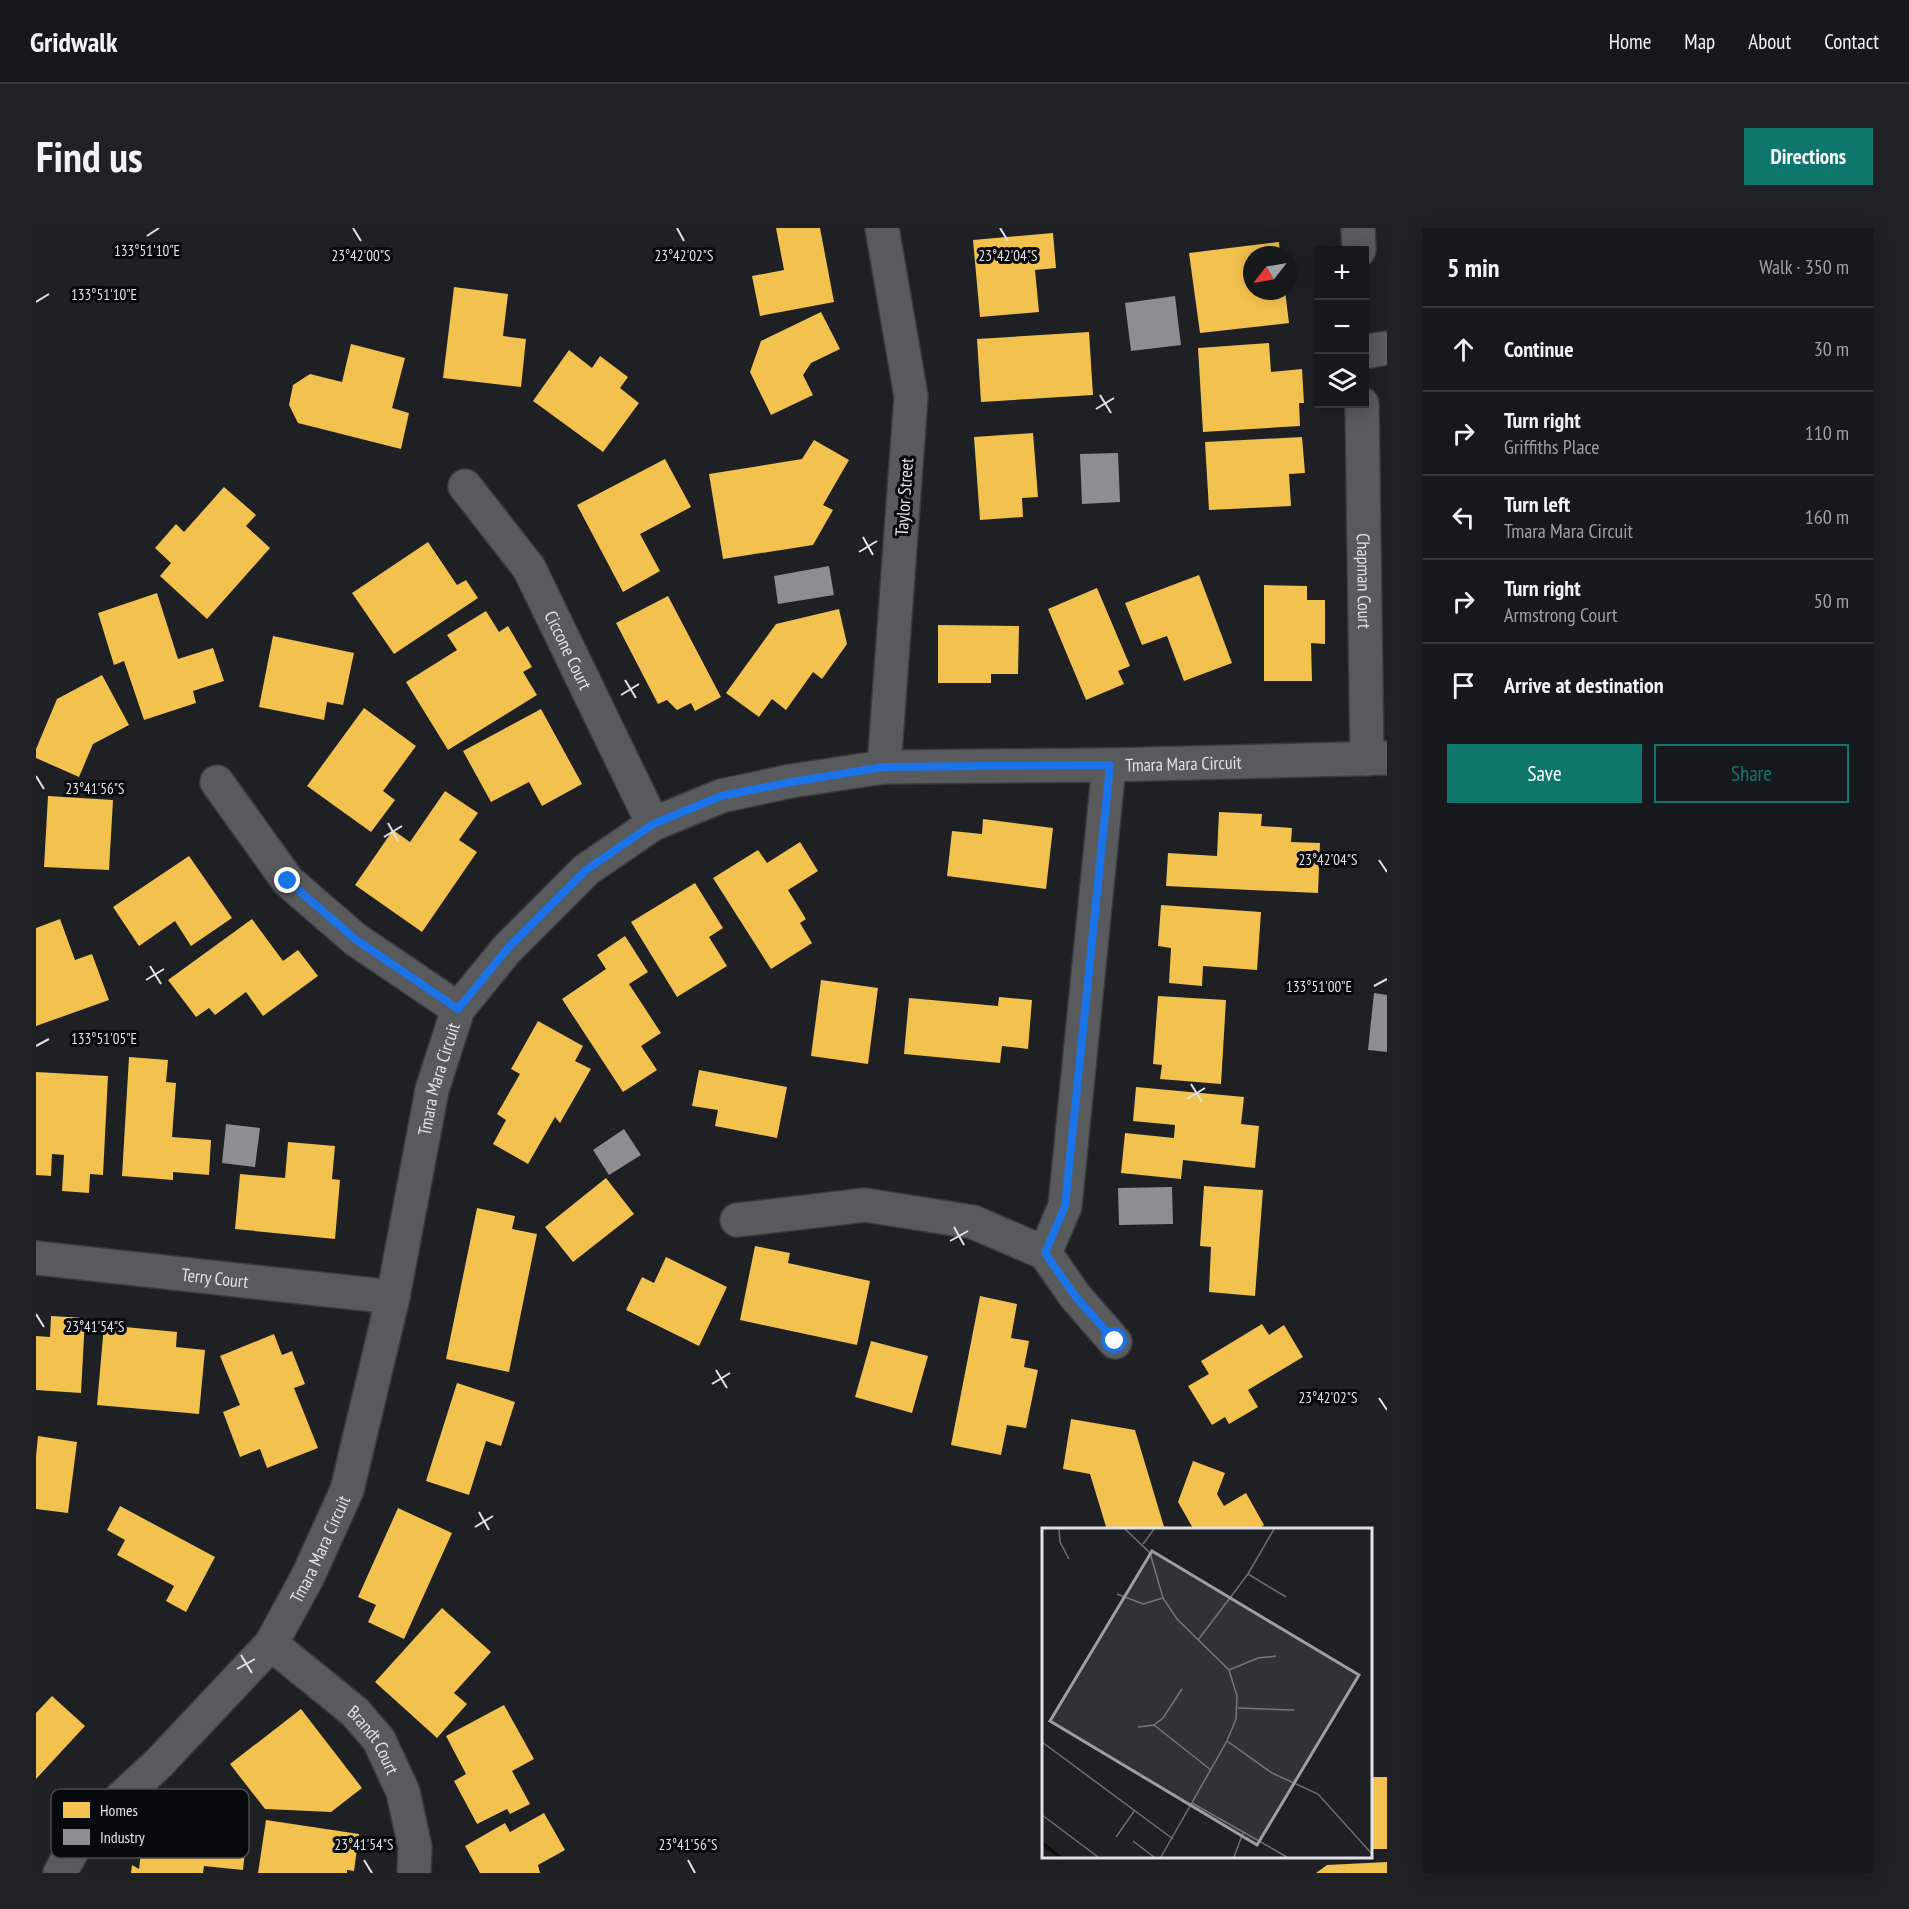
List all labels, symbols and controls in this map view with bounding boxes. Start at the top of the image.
text: Gridwalk [30,23,118,60]
text: Home [1609,28,1651,55]
text: Map [1684,28,1715,55]
text: About [1748,28,1791,55]
text: Contact [1824,28,1879,55]
button: Directions [1744,128,1873,185]
text: Find us [36,129,143,184]
text: 133°51'10"E [114,241,180,260]
text: 23°42'00"S [331,246,391,265]
text: 23°42'02"S [654,246,714,265]
text: 23°42'04"S [978,246,1038,265]
north arrow [1243,246,1297,300]
map controls [1315,246,1369,408]
button: + [1315,246,1369,300]
text: 5 min [1447,251,1500,284]
text: Walk · 350 m [1759,254,1849,280]
text: 133°51'10"E [71,285,137,304]
button: − [1315,300,1369,354]
icon: ahead [1447,333,1480,366]
text: Continue [1504,335,1574,363]
text: 30 m [1814,336,1849,362]
button: layers [1315,354,1369,408]
text: Turn right [1504,406,1581,434]
icon: right [1447,417,1480,450]
text: 110 m [1805,420,1849,446]
text: Griffiths Place [1504,434,1600,460]
street label: Taylor Street [890,457,918,537]
text: Turn left [1504,490,1570,518]
icon: left [1447,501,1480,534]
text: 160 m [1805,504,1849,530]
text: Tmara Mara Circuit [1504,518,1633,544]
street label: Chapman Court [1352,533,1377,629]
text: Turn right [1504,574,1581,602]
icon: right [1447,585,1480,618]
text: 50 m [1814,588,1849,614]
text: Armstrong Court [1504,602,1617,628]
street label: Ciccone Court [540,607,598,693]
icon: arrive [1447,669,1480,702]
text: Arrive at destination [1504,671,1664,699]
button: Save [1447,744,1642,803]
button: Share [1654,744,1849,803]
street label: Tmara Mara Circuit [1125,750,1242,776]
text: 23°41'56"S [65,779,125,798]
text: 23°42'04"S [1298,850,1358,869]
route end [274,867,300,893]
text: 133°51'00"E [1286,977,1352,996]
street label: Tmara Mara Circuit [412,1020,464,1137]
text: 133°51'05"E [71,1029,137,1048]
street label: Terry Court [180,1262,250,1293]
text: 23°41'54"S [65,1317,125,1336]
route start [1101,1327,1127,1353]
text: 23°42'02"S [1298,1388,1358,1407]
street label: Tmara Mara Circuit [284,1491,355,1607]
inset map [1042,1528,1372,1858]
street label: Brandt Court [344,1700,405,1778]
legend [51,1789,249,1858]
text: Homes [100,1800,138,1820]
text: Industry [100,1827,145,1847]
text: 23°41'54"S [334,1835,394,1854]
text: 23°41'56"S [658,1835,718,1854]

